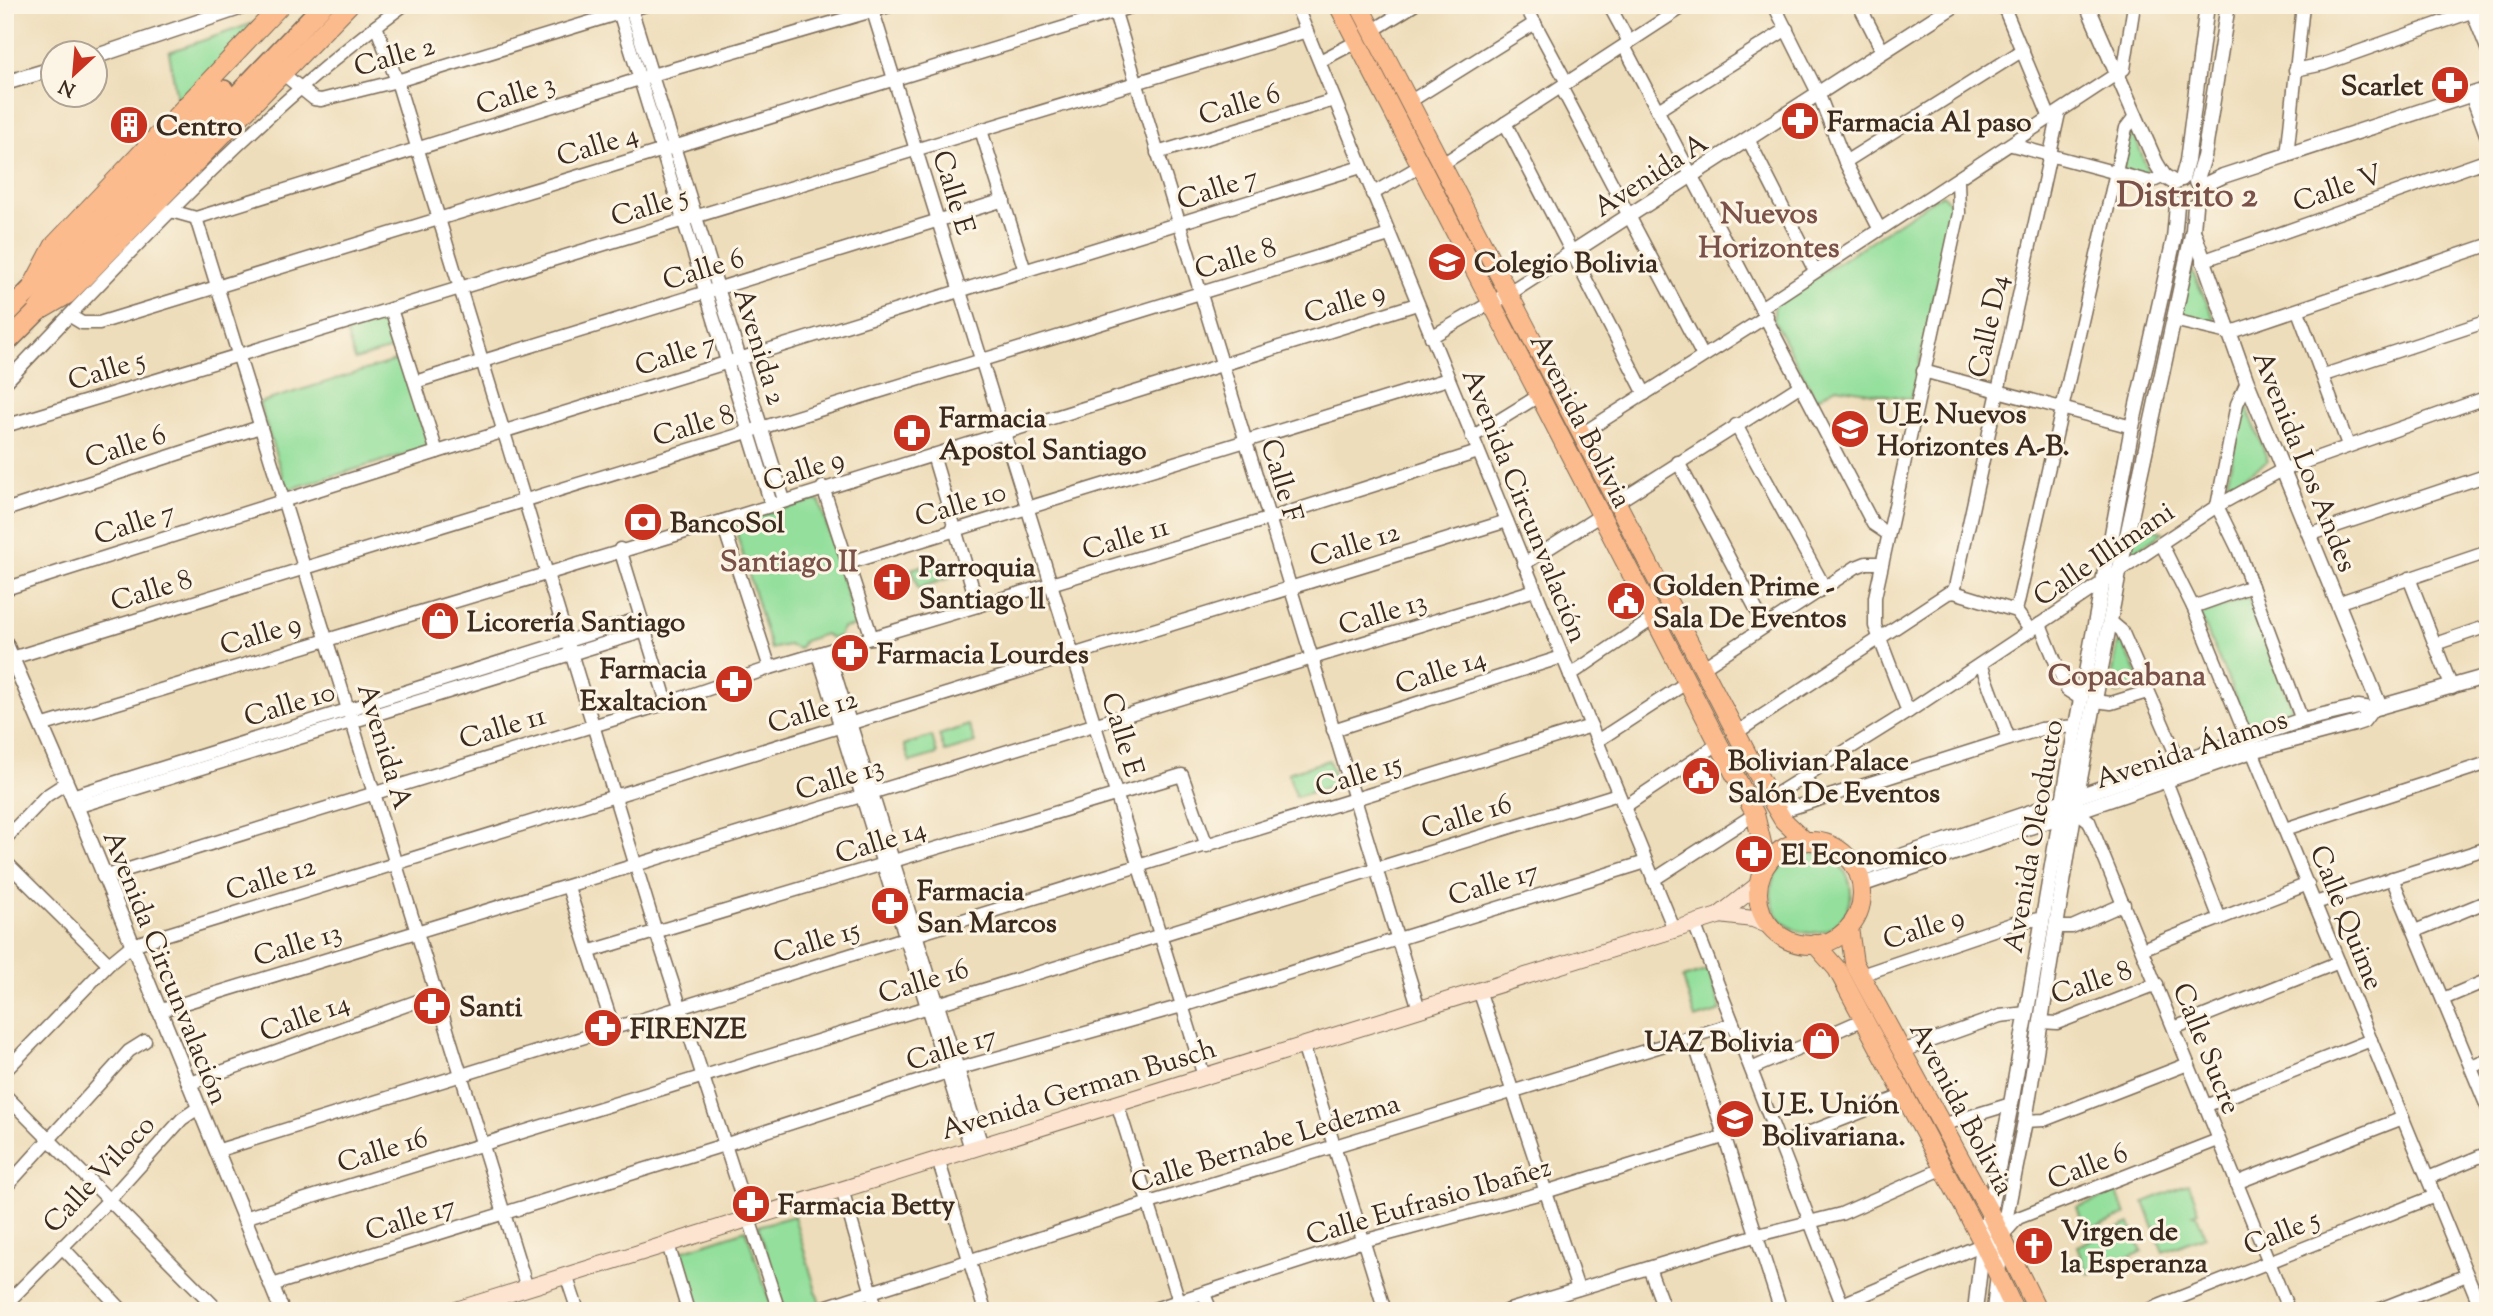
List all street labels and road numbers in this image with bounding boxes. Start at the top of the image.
street label: Calle 2 [350,27,440,88]
street label: Calle 3 [471,65,560,127]
street label: Calle 6 [1194,75,1286,137]
street label: Calle 4 [552,116,644,178]
street label: Avenida A [1586,124,1717,229]
street label: Calle E [920,146,984,240]
street label: Calle V [2288,156,2388,224]
street label: Calle 7 [1172,158,1264,222]
street label: Calle 5 [606,177,694,239]
street label: Calle 8 [1190,229,1282,291]
street label: Calle 6 [658,240,750,302]
street label: Calle D4 [1960,271,2020,382]
street label: Calle 9 [1299,273,1390,335]
street label: Avenida 2 [721,284,795,410]
street label: Calle 7 [630,324,722,388]
street label: Avenida Bolivia [1518,327,1641,516]
street label: Calle 5 [63,341,151,403]
street label: Avenida Los Andes [2241,346,2366,579]
street label: Avenida Circunvalación [1450,363,1597,649]
street label: Calle 8 [648,396,740,458]
street label: Calle 6 [80,416,172,480]
street label: Calle F [1249,434,1312,527]
street label: Calle 9 [758,440,850,504]
street label: Calle 10 [910,473,1011,539]
street label: Calle 7 [89,493,181,557]
street label: Calle Illimani [2026,493,2183,618]
street label: Calle 11 [1078,508,1174,572]
street label: Calle 12 [1305,513,1405,578]
street label: Calle 8 [106,561,198,623]
street label: Calle 13 [1334,583,1432,647]
street label: Calle 9 [215,605,306,667]
street label: Calle 14 [1390,639,1491,706]
street label: Calle 10 [239,673,340,739]
street label: Avenida A [345,679,421,815]
street label: Calle 12 [763,680,863,745]
street label: Calle E [1089,688,1153,782]
street label: Calle 11 [455,697,551,761]
street label: Avenida Álamos [2091,701,2293,801]
street label: Avenida Oleoducto [1995,717,2075,956]
street label: Calle 15 [1311,745,1407,809]
street label: Calle 13 [791,748,889,812]
street label: Calle 16 [1417,785,1517,851]
street label: Calle 14 [831,810,931,876]
street label: Avenida Circunvalación [91,825,238,1111]
street label: Calle Quime [2298,840,2392,997]
street label: Calle 12 [221,847,321,912]
street label: Calle 17 [1444,852,1544,918]
street label: Calle 9 [1878,898,1970,962]
street label: Calle 15 [769,911,865,975]
street label: Calle 13 [249,914,347,978]
street label: Calle 16 [874,950,974,1016]
street label: Calle 8 [2046,951,2138,1016]
street label: Calle Sucre [2161,977,2250,1121]
street label: Calle 14 [254,984,356,1054]
street label: Avenida Bolivia [1898,1016,2023,1203]
street label: Calle 17 [902,1017,1002,1083]
street label: Avenida German Busch [936,1030,1221,1152]
street label: Calle Bernabe Ledezma [1126,1085,1405,1205]
street label: Calle Viloco [35,1107,166,1243]
street label: Calle 16 [333,1119,433,1185]
street label: Calle 6 [2042,1134,2134,1201]
street label: Calle Eufrasio Ibañez [1302,1149,1556,1257]
street label: Calle 17 [361,1187,461,1253]
street label: Calle 5 [2238,1200,2327,1267]

